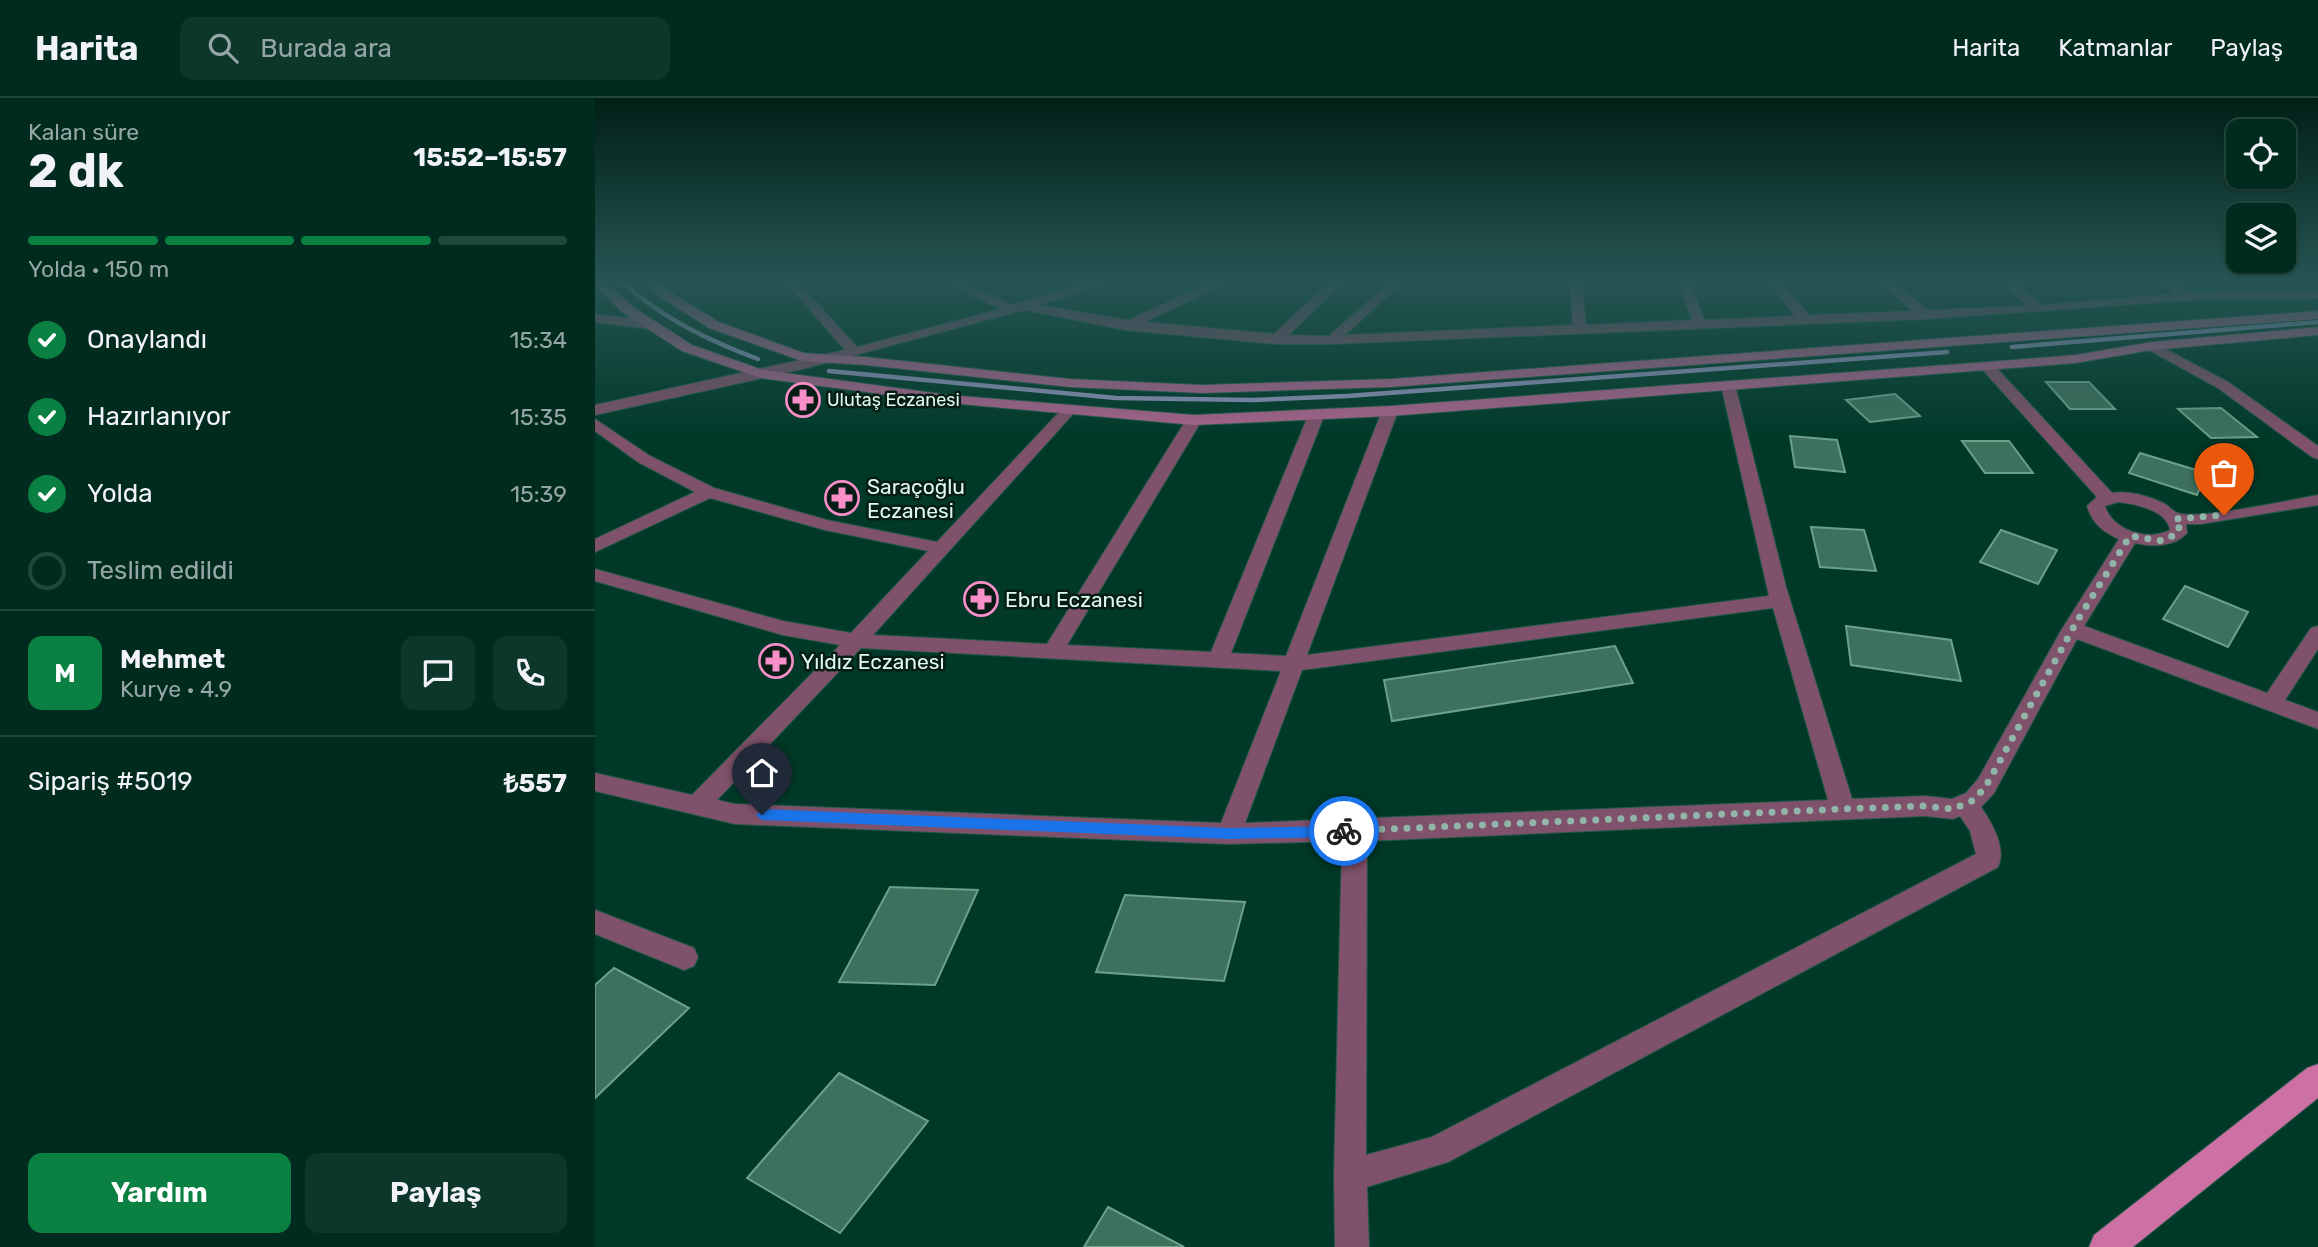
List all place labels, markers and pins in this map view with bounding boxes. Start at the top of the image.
pharmacy icon: Ulutaş Eczanesi [784,381,822,419]
place label: Ulutaş Eczanesi [827,389,960,411]
pin [2194,443,2254,515]
place label: Saraçoğlu Eczanesi [867,474,965,523]
pharmacy icon: Saraçoğlu Eczanesi [823,479,861,517]
pharmacy icon: Ebru Eczanesi [962,580,1000,618]
place label: Ebru Eczanesi [1005,587,1143,612]
pharmacy icon: Yıldız Eczanesi [757,642,795,680]
place label: Yıldız Eczanesi [801,649,945,674]
pin [732,743,792,815]

